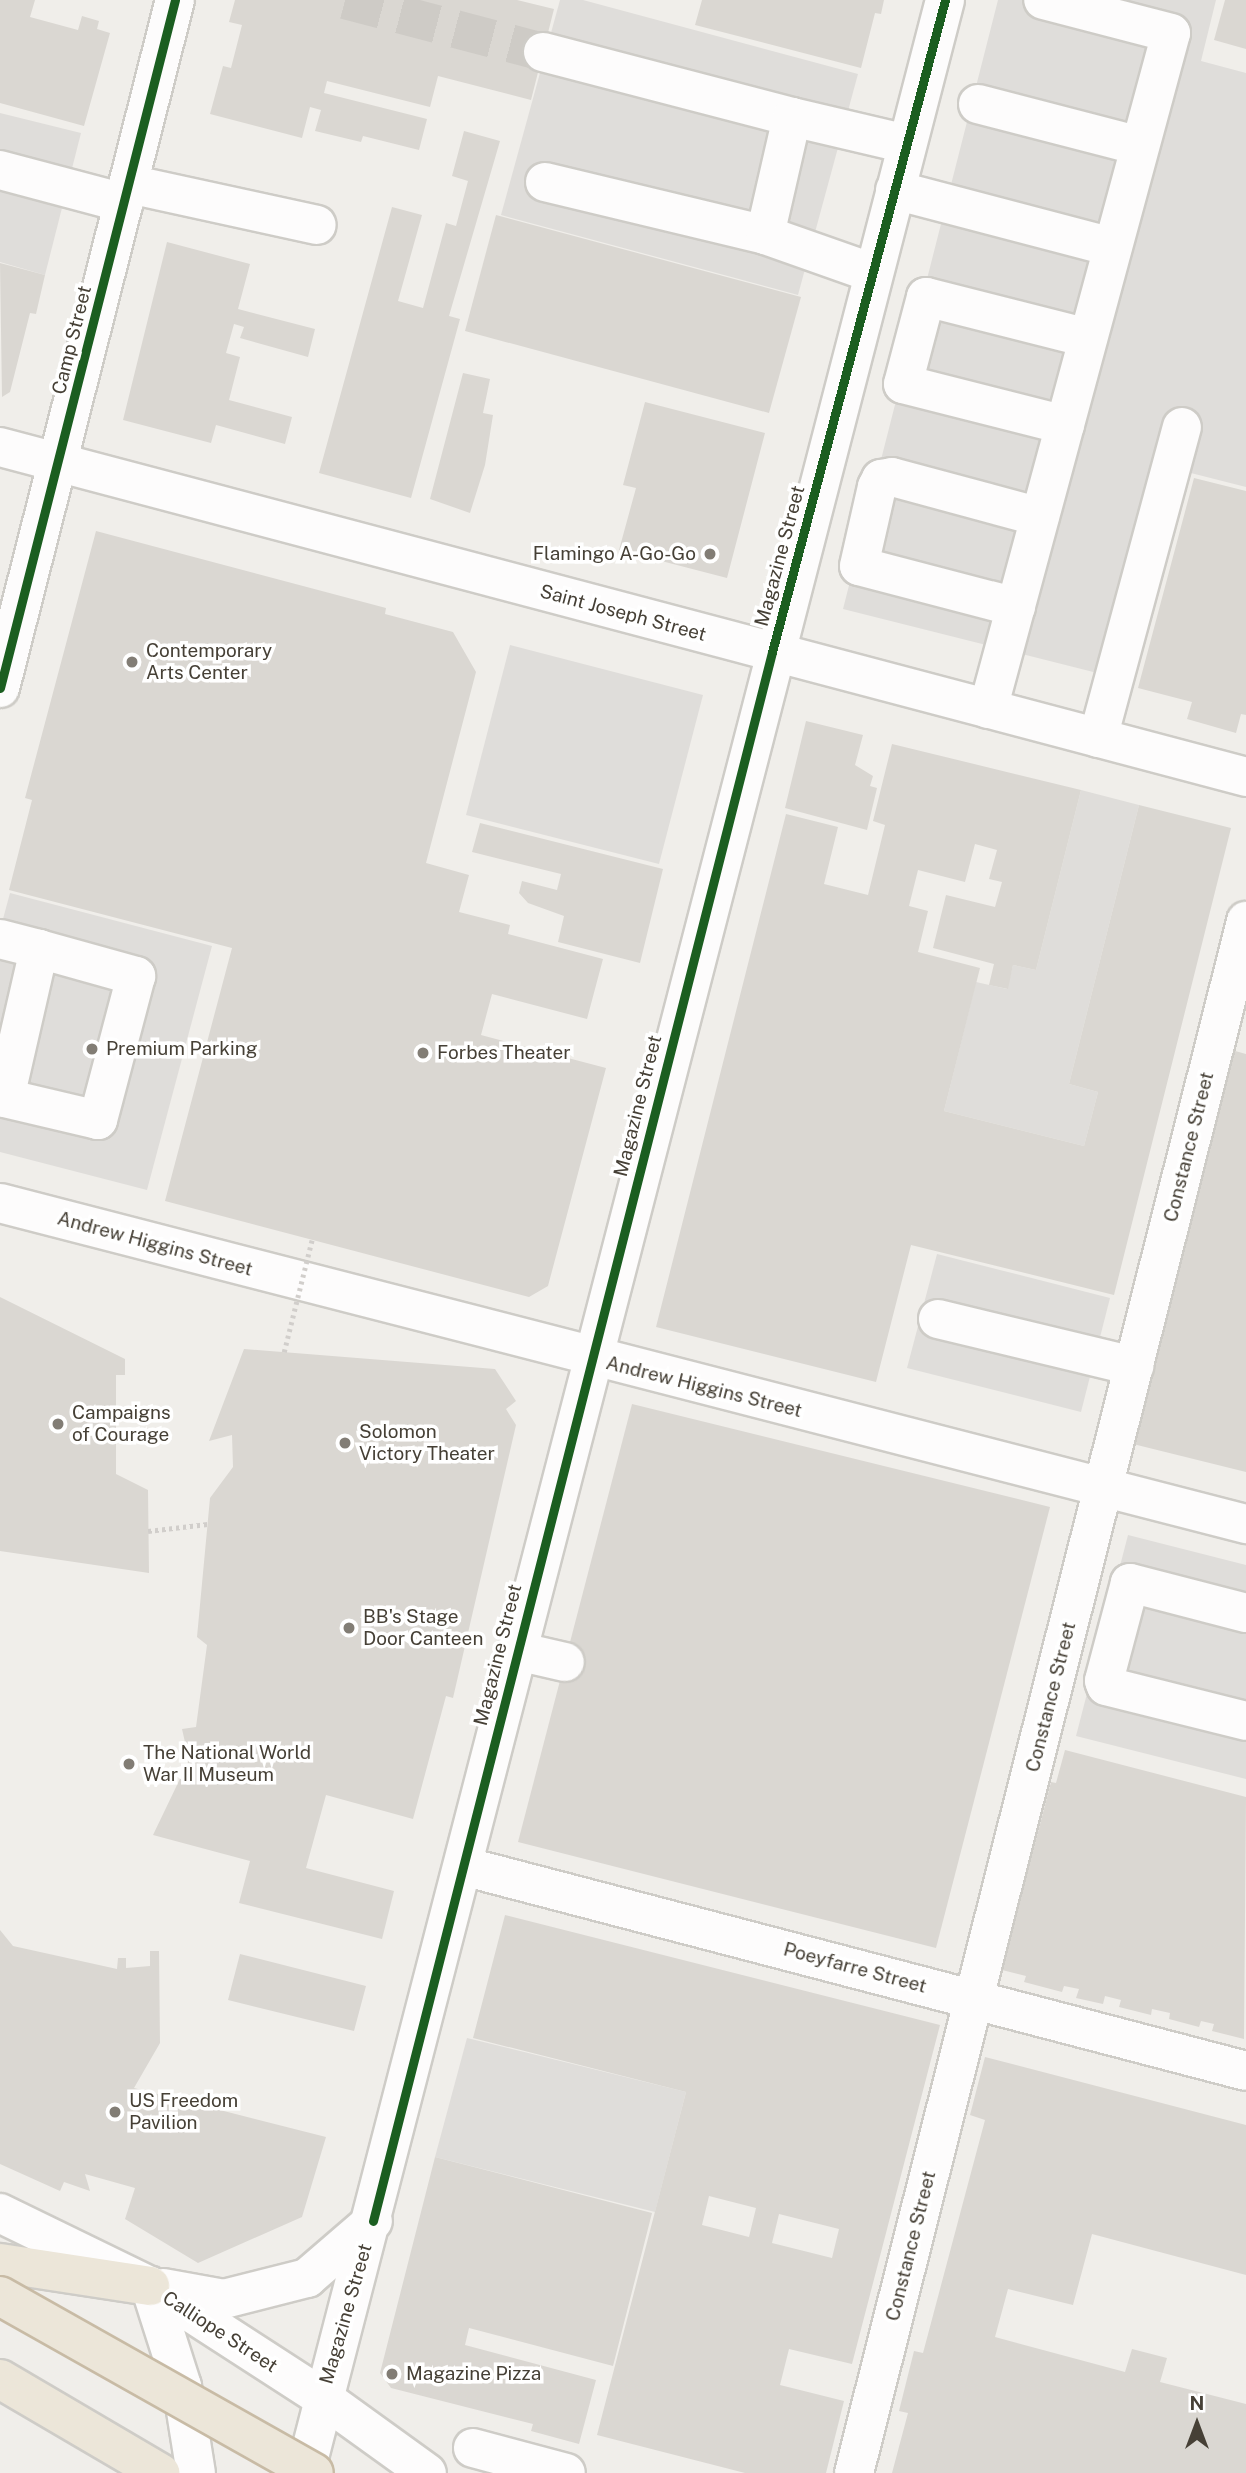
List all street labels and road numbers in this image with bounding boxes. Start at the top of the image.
street label: Camp Street [47,283,97,397]
street label: Magazine Street [750,483,810,629]
street label: Saint Joseph Street [537,580,709,646]
street label: Magazine Street [609,1033,667,1179]
street label: Constance Street [1159,1070,1219,1224]
street label: Andrew Higgins Street [55,1207,255,1281]
street label: Andrew Higgins Street [604,1352,804,1422]
street label: Magazine Street [469,1582,527,1728]
street label: Constance Street [1021,1620,1081,1774]
street label: Poeyfarre Street [781,1938,929,1998]
street label: Constance Street [881,2169,941,2323]
street label: Magazine Street [315,2241,377,2387]
street label: Calliope Street [158,2286,282,2378]

